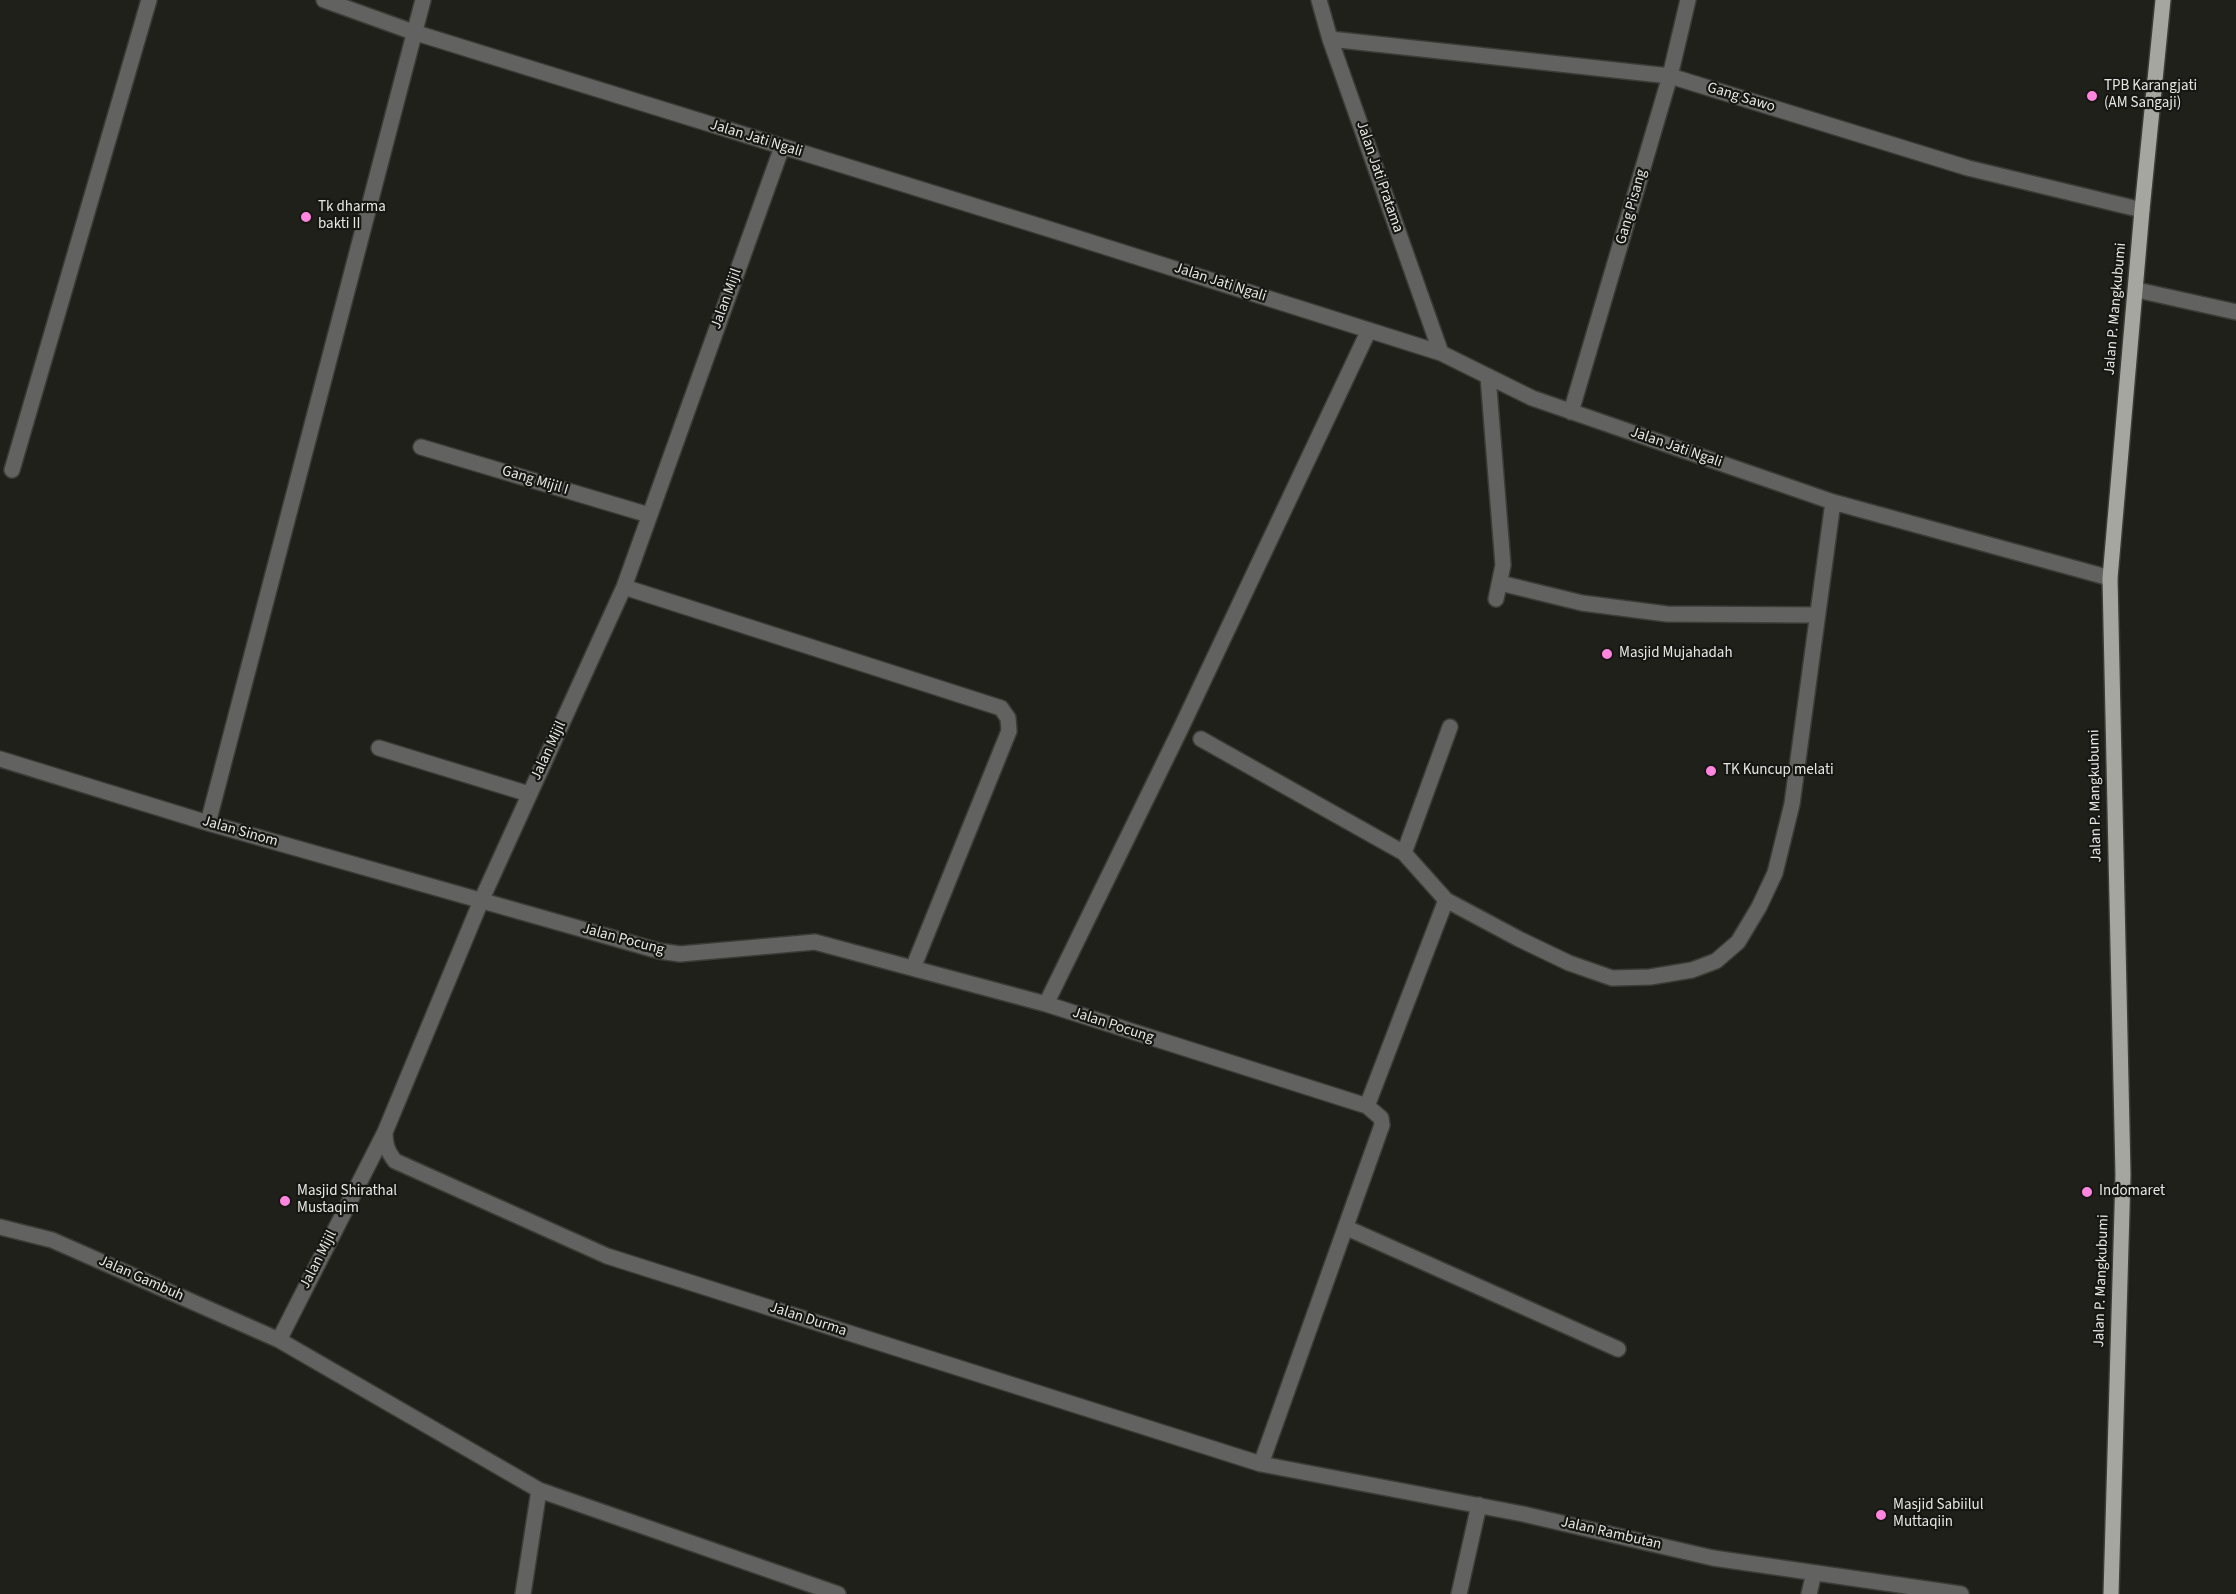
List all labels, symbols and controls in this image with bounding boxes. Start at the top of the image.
place label: TPB Karangjati (AM Sangaji) [2104,78,2197,113]
street label: Gang Sawo [1705,79,1777,117]
marker: TPB Karangjati (AM Sangaji) [2085,89,2099,103]
street label: Jalan Jati Ngali [708,116,804,162]
street label: Jalan Jati Pratama [1352,119,1406,235]
street label: Gang Pisang [1613,167,1651,247]
place label: Tk dharma bakti II [318,199,386,234]
marker: Tk dharma bakti II [299,210,313,224]
street label: Jalan P. Mangkubumi [2101,242,2131,376]
street label: Jalan Jati Ngali [1172,260,1268,306]
street label: Jalan Mijil [708,266,746,332]
street label: Jalan Jati Ngali [1628,424,1724,472]
street label: Gang Mijil I [500,462,570,500]
place label: Masjid Mujahadah [1619,645,1733,663]
marker: Masjid Mujahadah [1600,647,1614,661]
street label: Jalan Mijil [527,719,571,783]
street label: Jalan P. Mangkubumi [2086,729,2106,863]
place label: TK Kuncup melati [1723,762,1834,780]
marker: TK Kuncup melati [1704,764,1718,778]
street label: Jalan Sinom [200,813,280,851]
street label: Jalan Pocung [580,920,666,960]
street label: Jalan Pocung [1070,1004,1156,1048]
place label: Masjid Shirathal Mustaqim [297,1183,397,1218]
place label: Indomaret [2099,1183,2165,1201]
marker: Indomaret [2080,1185,2094,1199]
marker: Masjid Shirathal Mustaqim [278,1194,292,1208]
street label: Jalan P. Mangkubumi [2091,1214,2113,1348]
street label: Jalan Mijil [297,1228,341,1292]
street label: Jalan Gambuh [96,1252,186,1306]
street label: Jalan Durma [767,1299,849,1341]
place label: Masjid Sabiilul Muttaqiin [1893,1497,1984,1532]
marker: Masjid Sabiilul Muttaqiin [1874,1508,1888,1522]
street label: Jalan Rambutan [1559,1514,1663,1554]

